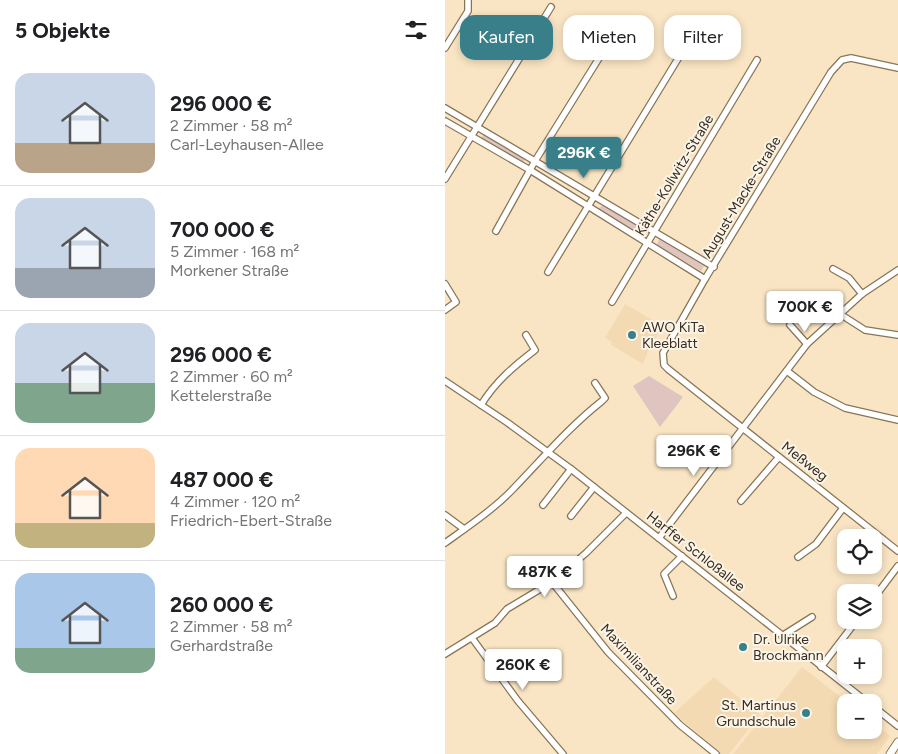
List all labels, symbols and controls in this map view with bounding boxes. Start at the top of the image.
chip: Kaufen [460,15,553,60]
chip: Mieten [563,15,654,60]
chip: Filter [664,15,741,60]
icon: filters [402,16,430,44]
text: 5 Objekte [15,18,110,43]
text: 296 000 € [170,91,272,116]
icon: home [55,93,115,153]
street label: Käthe-Kollwitz-Straße [631,111,718,239]
text: 2 Zimmer · 58 m² [170,116,293,135]
street label: August-Macke-Straße [698,133,785,261]
text: Carl-Leyhausen-Allee [170,135,324,154]
pin: 296K € [543,136,625,179]
text: 296K € [557,143,611,162]
text: 700 000 € [170,217,274,242]
icon: home [55,218,115,278]
text: 5 Zimmer · 168 m² [170,242,299,261]
text: Morkener Straße [170,261,289,280]
pin: 700K € [764,290,846,333]
text: 700K € [777,297,833,316]
place label: AWO KiTa Kleeblatt [642,319,705,352]
marker: AWO KiTa Kleeblatt [626,329,638,341]
text: 296 000 € [170,342,272,367]
icon: home [55,343,115,403]
text: 2 Zimmer · 60 m² [170,367,293,386]
text: Kettelerstraße [170,386,272,405]
pin: 296K € [653,434,735,477]
street label: Meßweg [778,438,831,485]
text: 296K € [667,441,721,460]
text: 487 000 € [170,467,273,492]
icon: home [55,468,115,528]
text: 4 Zimmer · 120 m² [170,492,300,511]
street label: Harffer Schloßallee [643,508,749,595]
text: Friedrich-Ebert-Straße [170,511,332,530]
map controls [837,529,882,739]
button: locate [837,529,882,574]
pin: 487K € [504,556,586,598]
text: 487K € [518,562,572,581]
button: layers [837,584,882,629]
text: 260 000 € [170,592,273,617]
icon: home [55,593,115,653]
text: 2 Zimmer · 58 m² [170,617,293,636]
street label: Maximilianstraße [597,620,681,709]
place label: Dr. Ulrike Brockmann [753,631,824,664]
text: Gerhardstraße [170,636,273,655]
button: + [837,639,882,684]
marker: Dr. Ulrike Brockmann [737,641,749,653]
pin: 260K € [482,648,564,691]
text: 260K € [496,655,550,674]
button: − [837,694,882,739]
place label: St. Martinus Grundschule [716,697,796,730]
marker: St. Martinus Grundschule [800,707,812,719]

